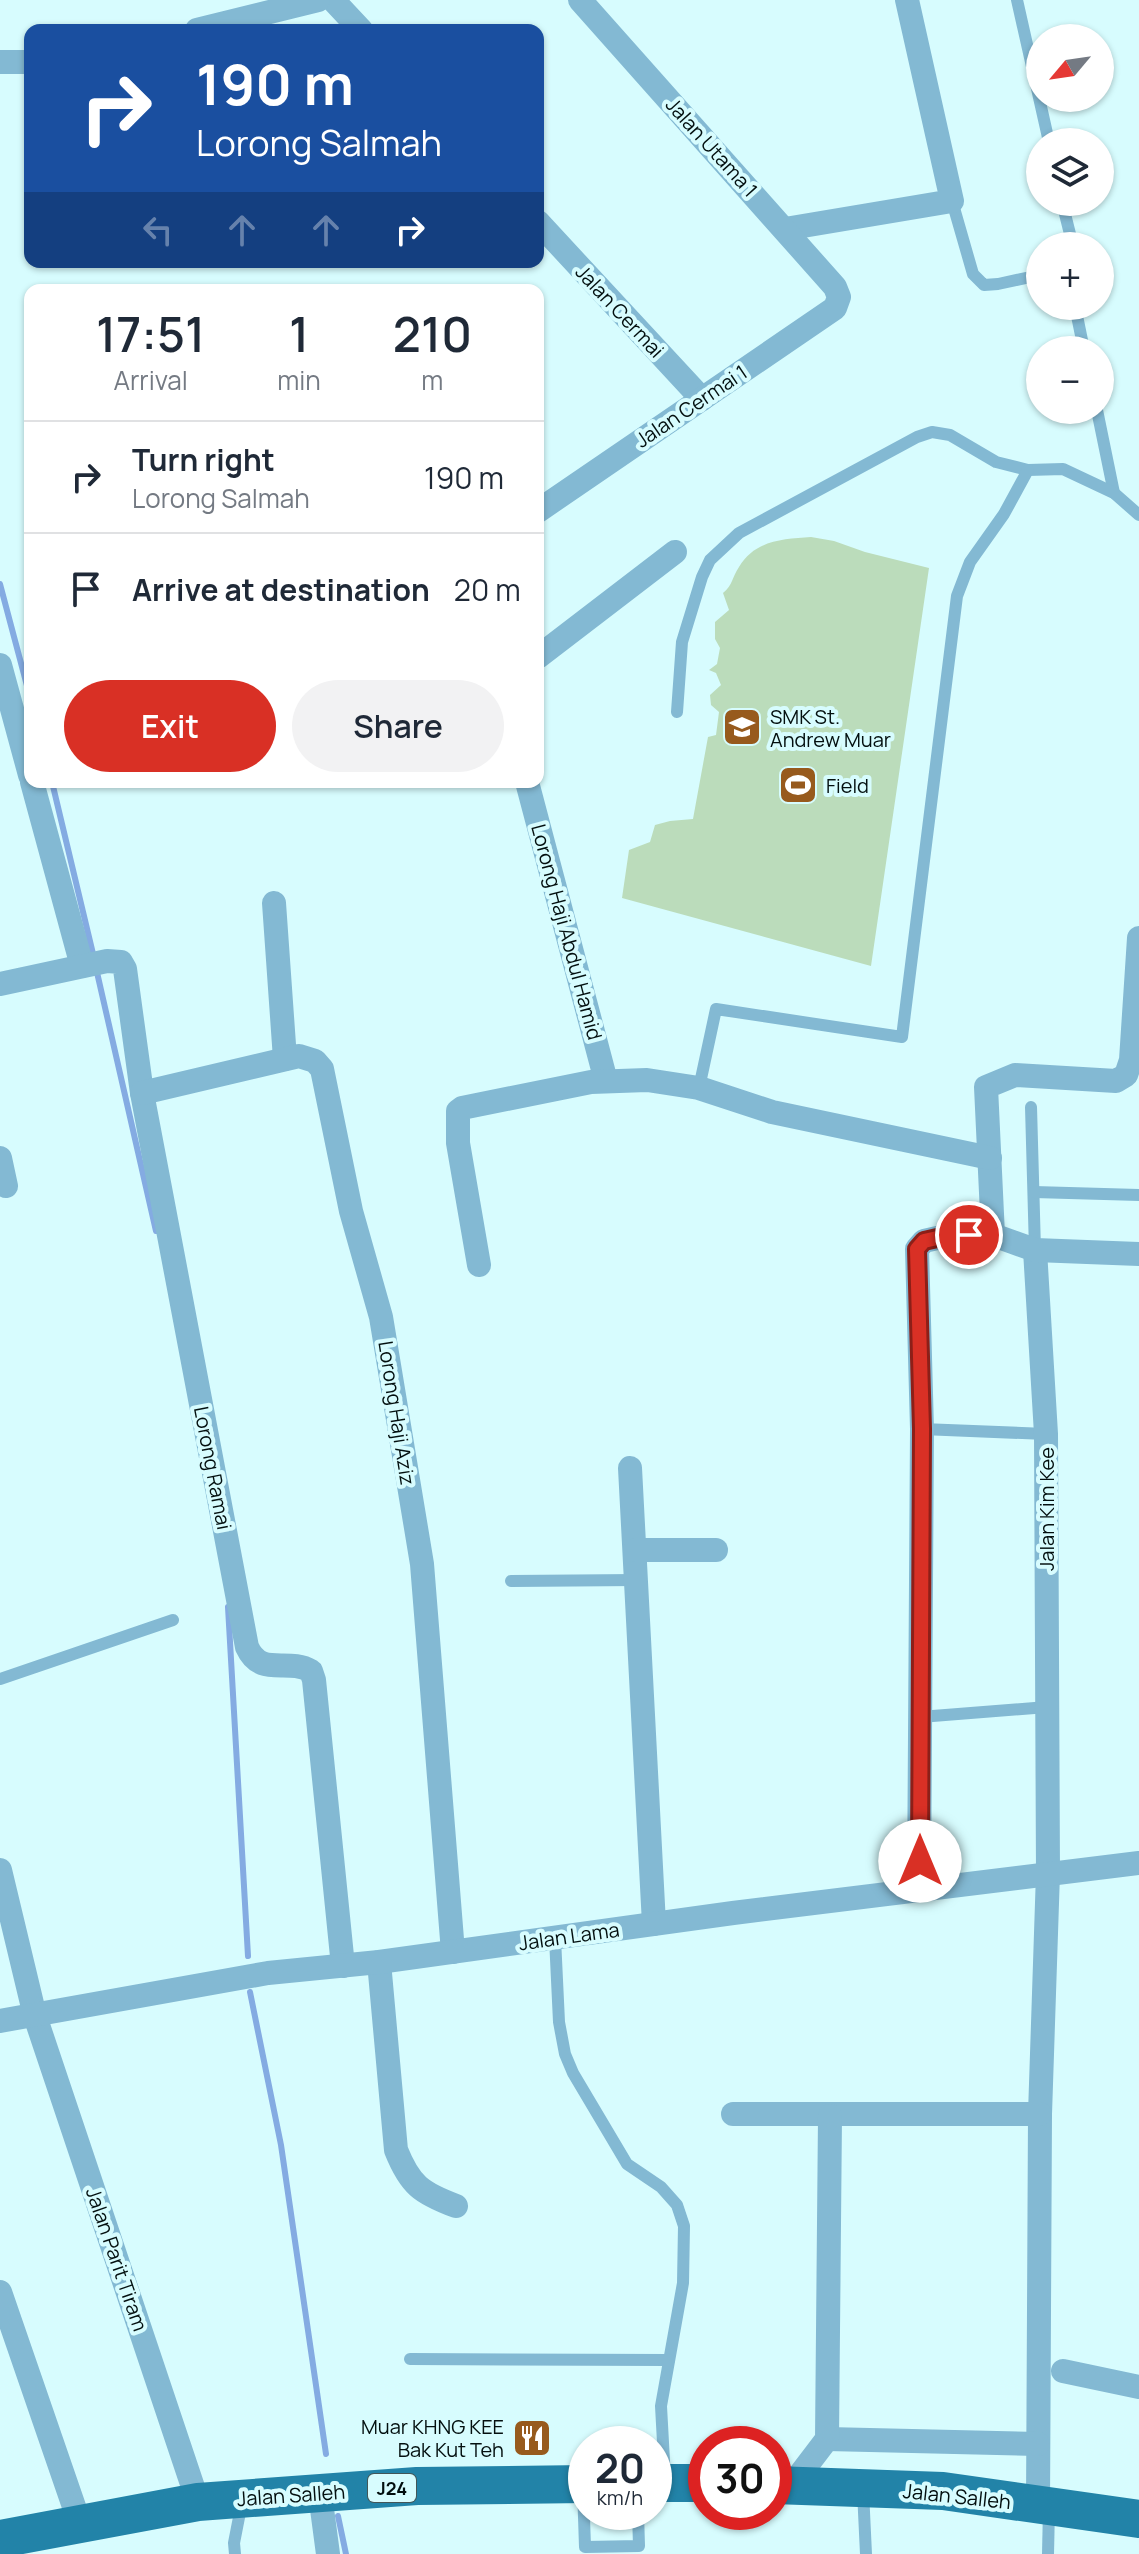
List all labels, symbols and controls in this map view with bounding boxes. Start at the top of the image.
north arrow [1026,24,1114,112]
map controls [1026,24,1114,424]
text: 190 m [196,45,354,122]
icon: right [64,56,168,160]
street label: Jalan Utama 1 [660,91,764,203]
text: Lorong Salmah [196,118,442,167]
button: layers [1026,128,1114,216]
icon: left [136,208,180,252]
icon: ahead [220,208,264,252]
icon: ahead [304,208,348,252]
icon: right [388,208,432,252]
button: + [1026,232,1114,320]
street label: Jalan Cermai [570,259,670,363]
text: 17:51 [96,301,205,366]
text: 1 [289,301,309,366]
text: 210 [393,301,472,366]
button: − [1026,336,1114,424]
street label: Jalan Cermai 1 [630,359,752,453]
text: Arrival [114,362,188,398]
text: min [277,362,321,398]
text: m [421,362,443,398]
text: Turn right [132,439,275,480]
icon: right [64,455,108,499]
text: 190 m [424,457,504,498]
text: Lorong Salmah [132,480,310,516]
icon: arrive [64,567,108,611]
text: Arrive at destination [132,569,430,610]
text: 20 m [454,569,521,610]
button: Exit [64,680,276,772]
button: Share [292,680,504,772]
place label: SMK St. Andrew Muar [770,703,891,753]
school or university icon: SMK St. Andrew Muar [721,706,763,748]
sports icon: Field [777,764,819,806]
place label: Field [826,772,869,799]
street label: Lorong Haji Abdul Hamid [525,821,609,1043]
pin [935,1201,1003,1269]
icon: arrive [947,1213,991,1257]
street label: Lorong Haji Aziz [372,1339,422,1487]
street label: Lorong Ramai [188,1404,238,1532]
street label: Jalan Kim Kee [1033,1447,1060,1571]
position arrow [878,1819,962,1903]
street label: Jalan Lama [517,1916,621,1956]
street label: Jalan Parit Tiram [80,2184,154,2334]
place label: Muar KHNG KEE Bak Kut Teh [361,2413,504,2463]
restaurant icon: Muar KHNG KEE Bak Kut Teh [511,2417,553,2459]
speed limit sign: 30 [688,2426,792,2530]
text: 20 [595,2440,645,2495]
road number: J24 [368,2474,416,2502]
street label: Jalan Salleh [902,2477,1012,2515]
street label: Jalan Salleh [236,2478,346,2512]
text: km/h [597,2484,643,2511]

